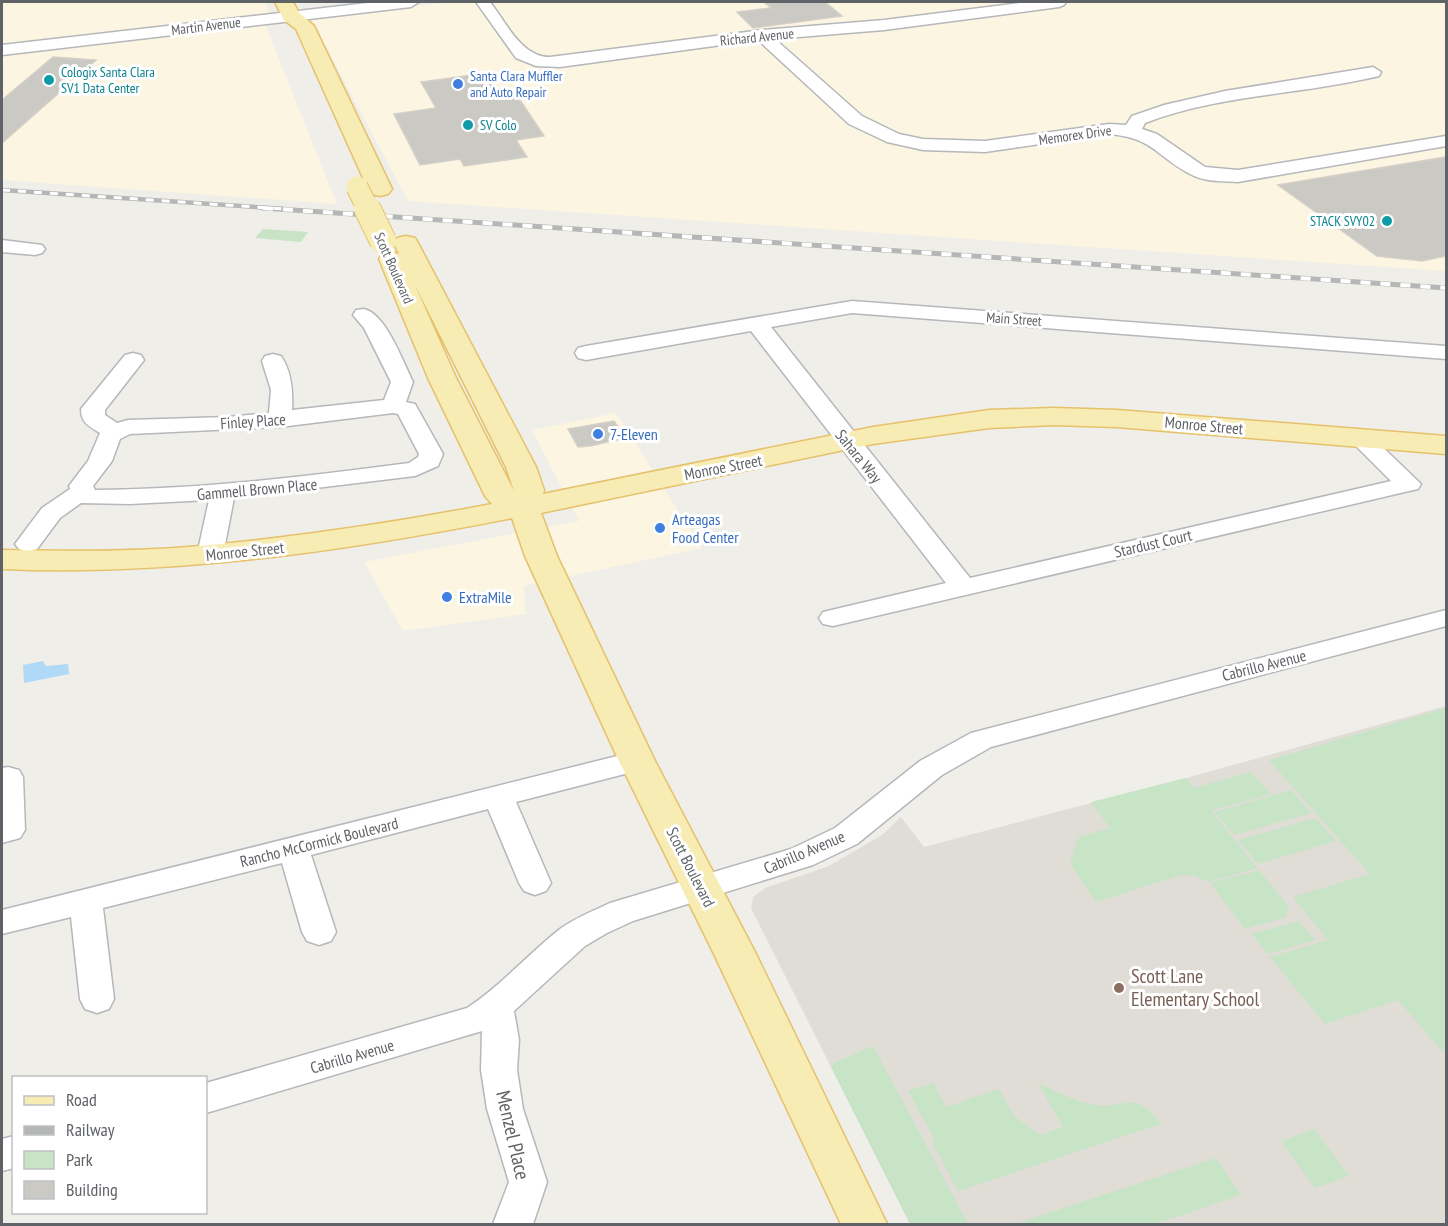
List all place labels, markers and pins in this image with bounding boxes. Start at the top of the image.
place label: Cologix Santa Clara SV1 Data Center [61,63,155,97]
place label: Santa Clara Muffler and Auto Repair [470,67,563,101]
marker: Cologix Santa Clara SV1 Data Center [42,73,56,87]
marker: Santa Clara Muffler and Auto Repair [451,77,465,91]
place label: SV Colo [480,116,516,134]
marker: SV Colo [461,118,475,132]
place label: STACK SVY02 [1310,212,1375,230]
marker: STACK SVY02 [1380,214,1394,228]
place label: 7-Eleven [610,424,658,444]
marker: 7-Eleven [591,427,605,441]
place label: Arteagas Food Center [672,509,739,547]
marker: Arteagas Food Center [653,521,667,535]
place label: ExtraMile [459,587,512,607]
marker: ExtraMile [440,590,454,604]
place label: Scott Lane Elementary School [1131,963,1259,1012]
marker: Scott Lane Elementary School [1112,981,1126,995]

